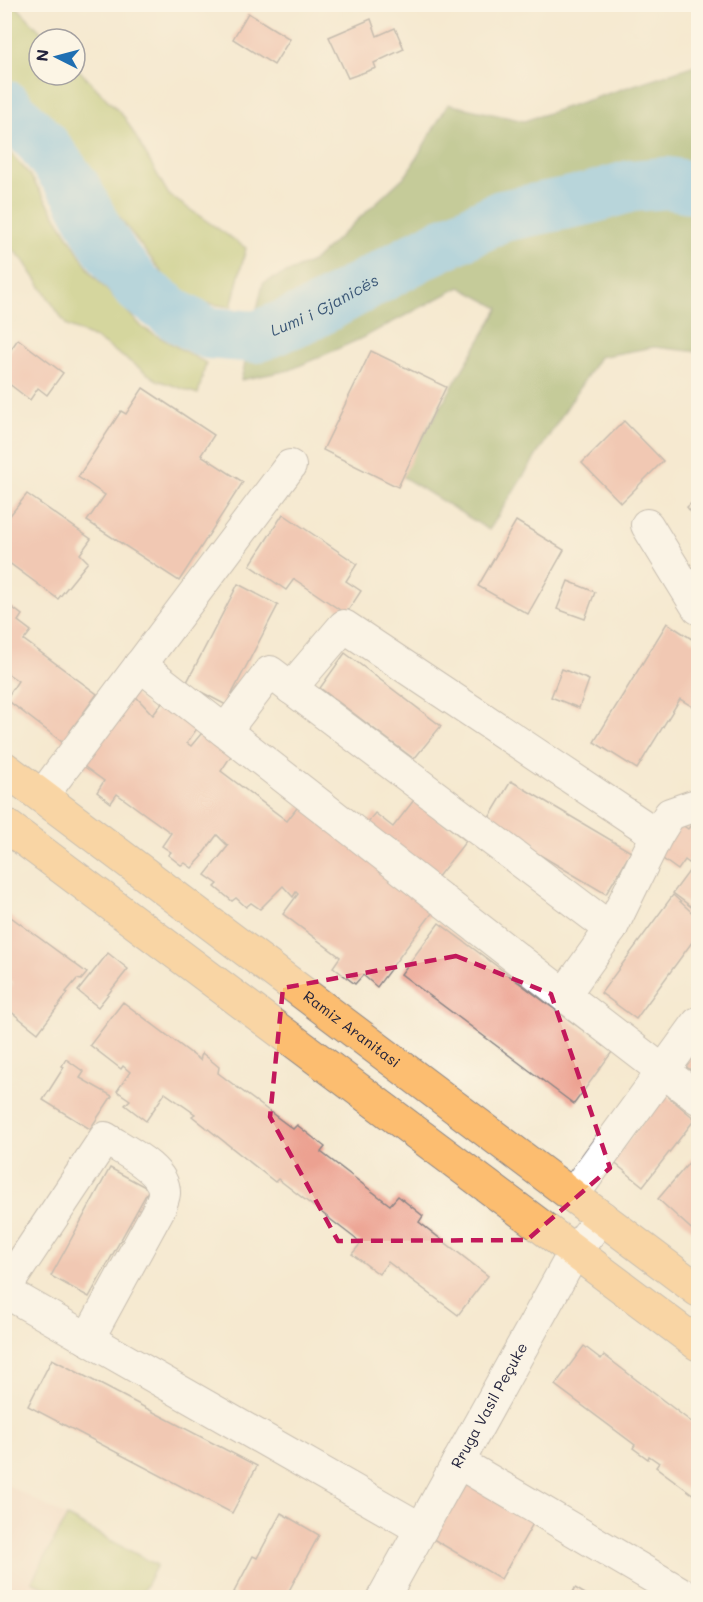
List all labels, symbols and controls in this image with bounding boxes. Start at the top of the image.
north arrow [27,27,87,87]
text: N [31,48,53,63]
water label: Lumi i Gjanicës [267,269,382,340]
street label: Ramiz Aranitasi [300,986,405,1072]
street label: Rruga Vasil Peçuke [446,1339,531,1471]

